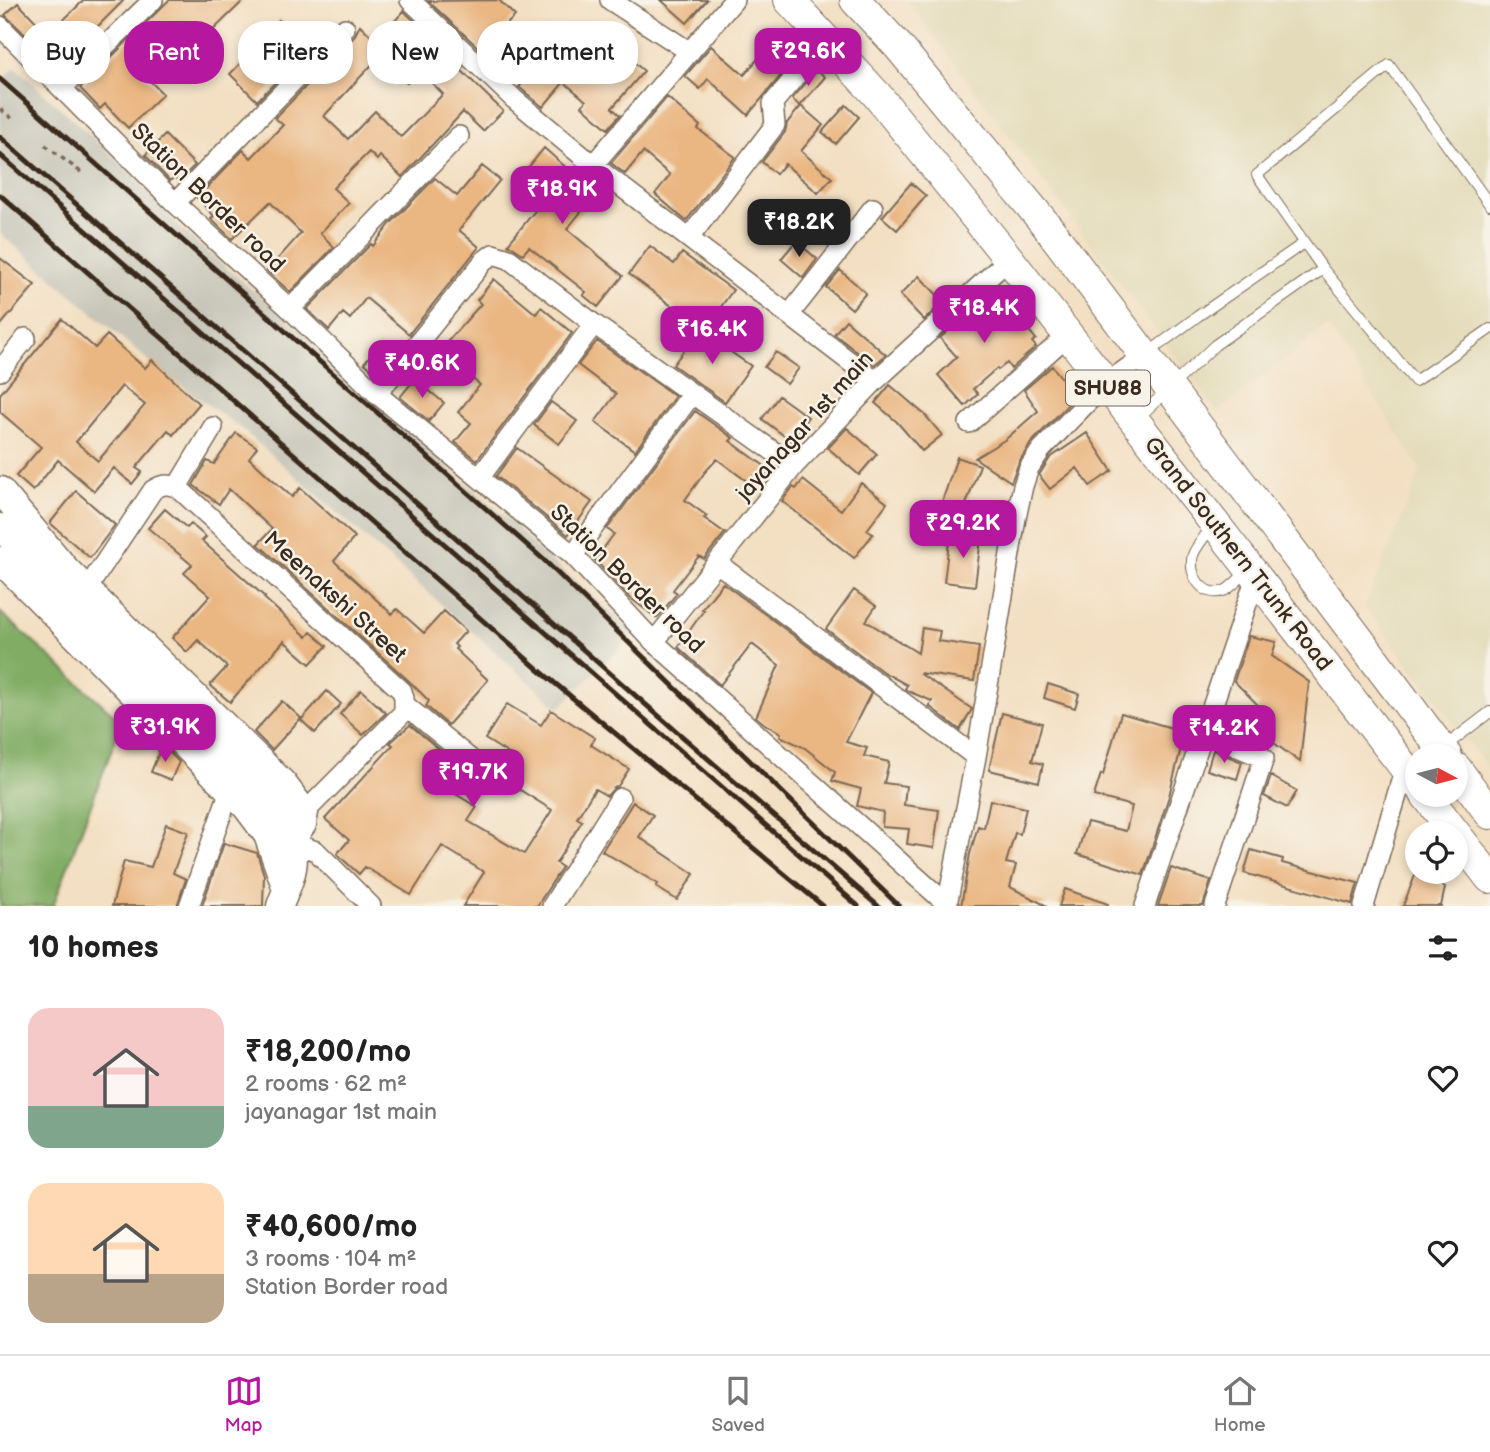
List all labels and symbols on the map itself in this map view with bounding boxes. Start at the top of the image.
pin: ₹29.6K [751,28,865,88]
street label: Station Border road [125,117,291,279]
pin: ₹18.9K [505,166,619,226]
pin: ₹18.2K [742,200,856,259]
pin: ₹18.4K [927,286,1041,345]
pin: ₹16.4K [655,306,769,366]
pin: ₹40.6K [365,340,479,400]
street label: jayanagar 1st main [730,345,880,507]
road number: SHU88 [1066,370,1150,406]
street label: Grand Southern Trunk Road [1138,431,1338,677]
street label: Station Border road [544,498,710,660]
pin: ₹29.2K [906,500,1020,560]
street label: Meenakshi Street [258,525,412,669]
pin: ₹31.9K [108,704,222,764]
pin: ₹14.2K [1167,706,1281,765]
north arrow [1405,744,1468,807]
pin: ₹19.7K [416,750,530,809]

